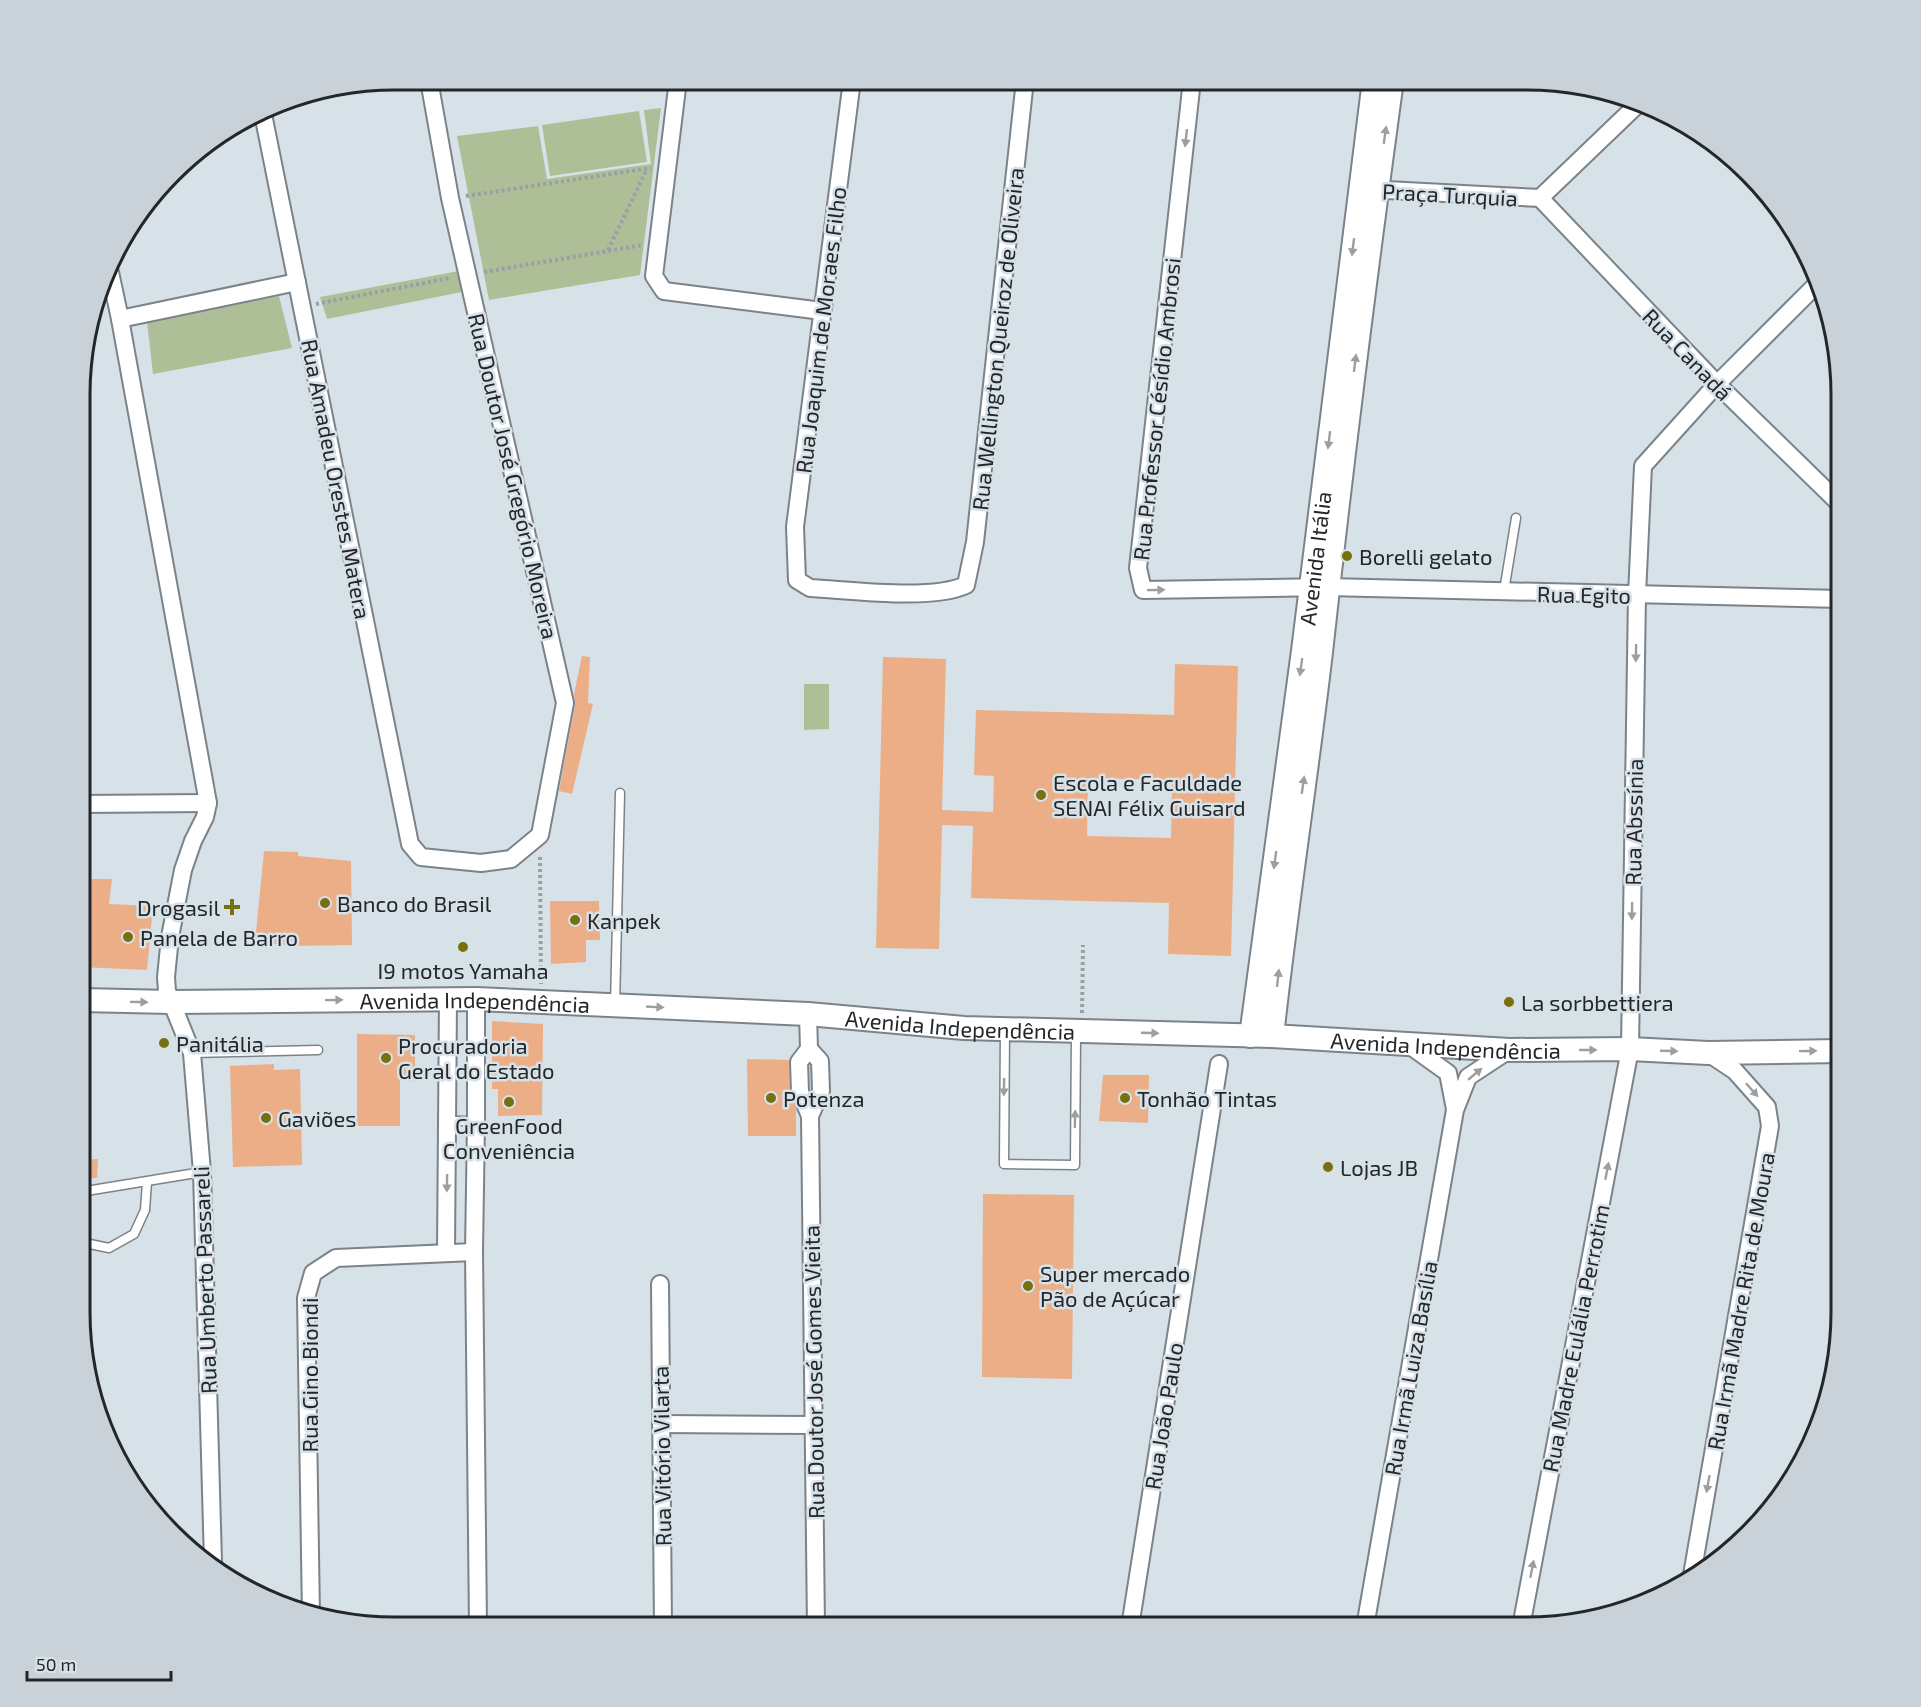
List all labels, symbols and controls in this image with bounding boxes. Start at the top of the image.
one-way arrow [1380,125,1390,144]
one-way arrow [1181,129,1191,148]
street label: Rua Wellington Queiroz de Oliveira [966,166,1029,512]
street label: Praça Turquia [1381,177,1518,213]
street label: Rua Joaquim de Moraes Filho [790,185,850,475]
one-way arrow [1349,237,1358,256]
street label: Rua Professor Césídio Ambrosi [1127,256,1185,562]
street label: Rua Canadá [1638,303,1738,405]
street label: Rua Doutor José Gregório Moreira [464,311,564,641]
street label: Rua Amadeu Orestes Matera [297,337,377,621]
one-way arrow [1351,353,1360,372]
one-way arrow [1325,431,1334,450]
street label: Avenida Itália [1293,490,1336,627]
place label: Borelli gelato [1359,543,1492,569]
marker: Borelli gelato [1340,549,1354,563]
street label: Rua Egito [1537,580,1631,608]
one-way arrow [1146,585,1165,595]
one-way arrow [1631,644,1641,663]
one-way arrow [1296,657,1305,676]
street label: Rua Abssínia [1619,758,1647,886]
place label: Escola e Faculdade SENAI Félix Guisard [1053,769,1246,820]
one-way arrow [1298,775,1308,794]
marker: Escola e Faculdade SENAI Félix Guisard [1034,788,1048,802]
one-way arrow [1270,851,1279,870]
place label: Banco do Brasil [337,890,492,916]
place label: Drogasil [137,894,220,920]
marker: Banco do Brasil [318,896,332,910]
marker: Drogasil [225,900,239,914]
one-way arrow [1627,902,1637,921]
place label: Kanpek [587,907,661,933]
marker: Kanpek [568,913,582,927]
place label: Panela de Barro [140,924,298,950]
marker: Panela de Barro [121,930,135,944]
marker: I9 motos Yamaha [456,940,470,954]
place label: I9 motos Yamaha [378,957,548,983]
one-way arrow [1273,968,1283,987]
street label: Avenida Independência [360,986,591,1017]
place label: La sorbbettiera [1521,989,1674,1015]
marker: La sorbbettiera [1502,995,1516,1009]
one-way arrow [325,996,344,1005]
one-way arrow [130,997,149,1006]
one-way arrow [646,1002,665,1012]
street label: Avenida Independência [844,1004,1076,1044]
street label: Avenida Independência [1330,1026,1561,1063]
one-way arrow [1140,1029,1159,1038]
place label: Panitália [176,1030,264,1056]
place label: Procuradoria Geral do Estado [398,1032,555,1083]
marker: Panitália [157,1036,171,1050]
one-way arrow [1579,1045,1598,1055]
one-way arrow [1659,1047,1678,1056]
one-way arrow [1799,1047,1818,1056]
marker: Procuradoria Geral do Estado [379,1051,393,1065]
one-way arrow [1467,1067,1482,1081]
one-way arrow [999,1078,1009,1097]
one-way arrow [1745,1083,1759,1098]
place label: Potenza [783,1085,865,1111]
place label: Tonhão Tintas [1137,1085,1277,1111]
marker: Potenza [764,1091,778,1105]
marker: Tonhão Tintas [1118,1091,1132,1105]
marker: GreenFood Conveniência [502,1095,516,1109]
place label: Gaviões [278,1105,357,1131]
one-way arrow [1070,1109,1080,1128]
marker: Gaviões [259,1111,273,1125]
place label: GreenFood Conveniência [443,1112,575,1163]
street label: Rua Irmã Madre Rita de Moura [1701,1150,1779,1452]
place label: Lojas JB [1340,1154,1418,1181]
marker: Lojas JB [1321,1160,1335,1174]
one-way arrow [1603,1162,1612,1181]
street label: Rua Umberto Passareli [187,1166,221,1394]
one-way arrow [442,1174,452,1193]
street label: Rua Madre Eulália Perrotim [1536,1202,1614,1474]
street label: Rua Doutor José Gomes Vieita [797,1225,829,1519]
street label: Rua Irmã Luiza Basília [1378,1258,1442,1478]
place label: Super mercado Pão de Açúcar [1040,1260,1190,1313]
marker: Super mercado Pão de Açúcar [1021,1279,1035,1293]
street label: Rua Gino Biondi [296,1297,322,1453]
street label: Rua João Paulo [1139,1341,1187,1491]
street label: Rua Vitório Vilarta [646,1366,676,1546]
one-way arrow [1703,1475,1712,1494]
one-way arrow [1528,1560,1537,1579]
scale bar [27,1644,171,1682]
text: 50 m [36,1653,76,1675]

